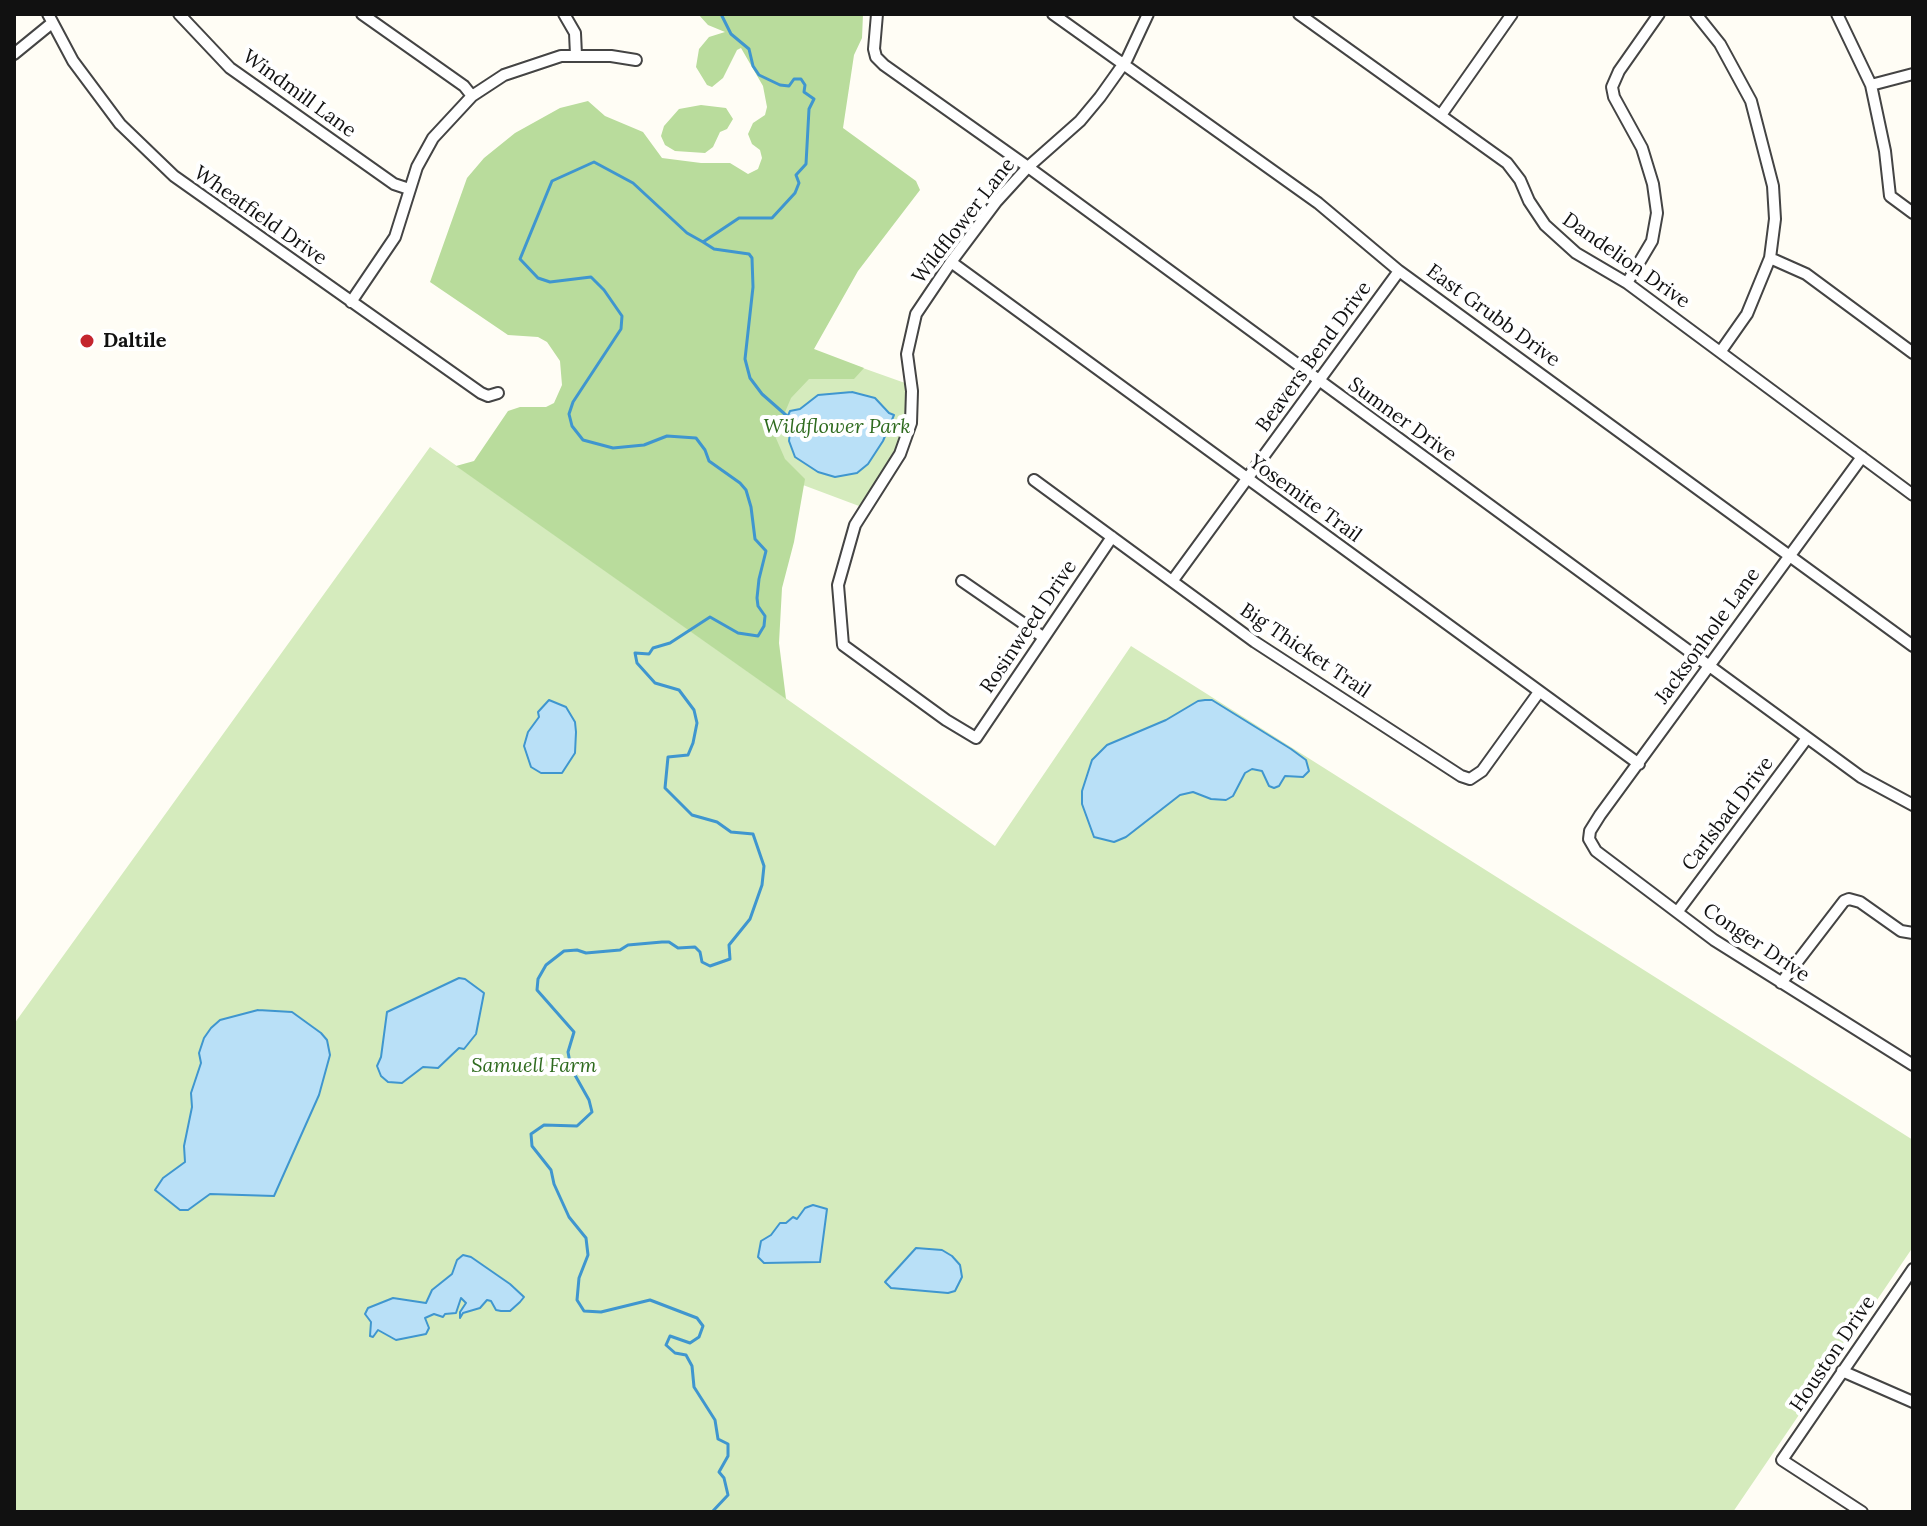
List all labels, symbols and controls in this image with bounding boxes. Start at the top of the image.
street label: Windmill Lane [238,45,360,143]
street label: Wildflower Lane [908,153,1020,289]
street label: Wheatfield Drive [189,161,331,271]
street label: Dandelion Drive [1558,208,1694,314]
street label: East Grubb Drive [1421,259,1565,373]
street label: Beavers Bend Drive [1251,277,1377,437]
place label: Daltile [103,329,166,353]
marker: Daltile [78,332,96,350]
street label: Sumner Drive [1343,373,1461,467]
park label: Wildflower Park [763,415,911,439]
street label: Yosemite Trail [1244,450,1366,548]
street label: Rosinweed Drive [976,556,1082,698]
street label: Jacksonhole Lane [1651,563,1765,709]
street label: Big Thicket Trail [1235,599,1375,703]
street label: Carlsbad Drive [1677,752,1779,876]
street label: Conger Drive [1698,899,1814,987]
park label: Samuell Farm [471,1054,597,1078]
street label: Houston Drive [1785,1291,1881,1417]

